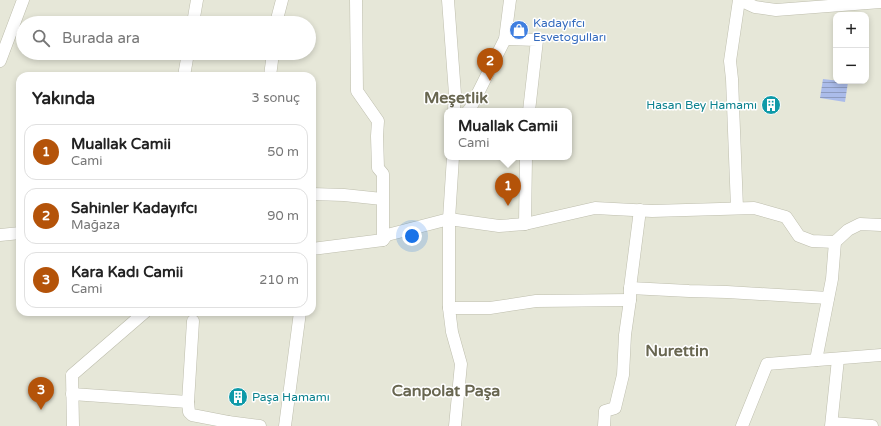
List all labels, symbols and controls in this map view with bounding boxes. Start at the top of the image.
map controls [833,12,869,84]
button: + [833,12,869,48]
search box [16,16,316,60]
place label: Kadayıfcı Esvetogulları [533,16,606,44]
shop icon: Kadayıfcı Esvetogulları [508,19,530,41]
icon: search [30,27,52,49]
text: Burada ara [62,29,140,47]
pin: 2 [477,48,503,81]
button: − [833,48,869,84]
text: Yakında [32,88,95,109]
district label: Meşetlik [424,88,488,108]
text: 3 sonuç [252,90,300,106]
building icon: Hasan Bey Hamamı [760,94,782,116]
place label: Hasan Bey Hamamı [646,98,757,112]
popup [444,108,572,160]
text: Muallak Camii [458,117,558,135]
text: Muallak Camii [71,135,171,153]
text: Cami [458,135,490,151]
text: 1 [42,144,50,160]
text: 50 m [267,144,299,160]
text: Cami [71,153,103,169]
pin: 1 [495,173,521,206]
text: Sahinler Kadayıfcı [71,199,198,217]
text: 2 [42,208,50,224]
text: 90 m [267,208,299,224]
text: Mağaza [71,217,120,233]
your location [402,226,422,246]
text: Kara Kadı Camii [71,263,183,281]
text: 3 [42,272,50,288]
text: 210 m [259,272,299,288]
text: Cami [71,281,103,297]
district label: Nurettin [645,341,709,361]
pin: 3 [28,377,54,410]
district label: Canpolat Paşa [392,381,500,401]
building icon: Paşa Hamamı [227,386,249,408]
place label: Paşa Hamamı [252,390,330,404]

